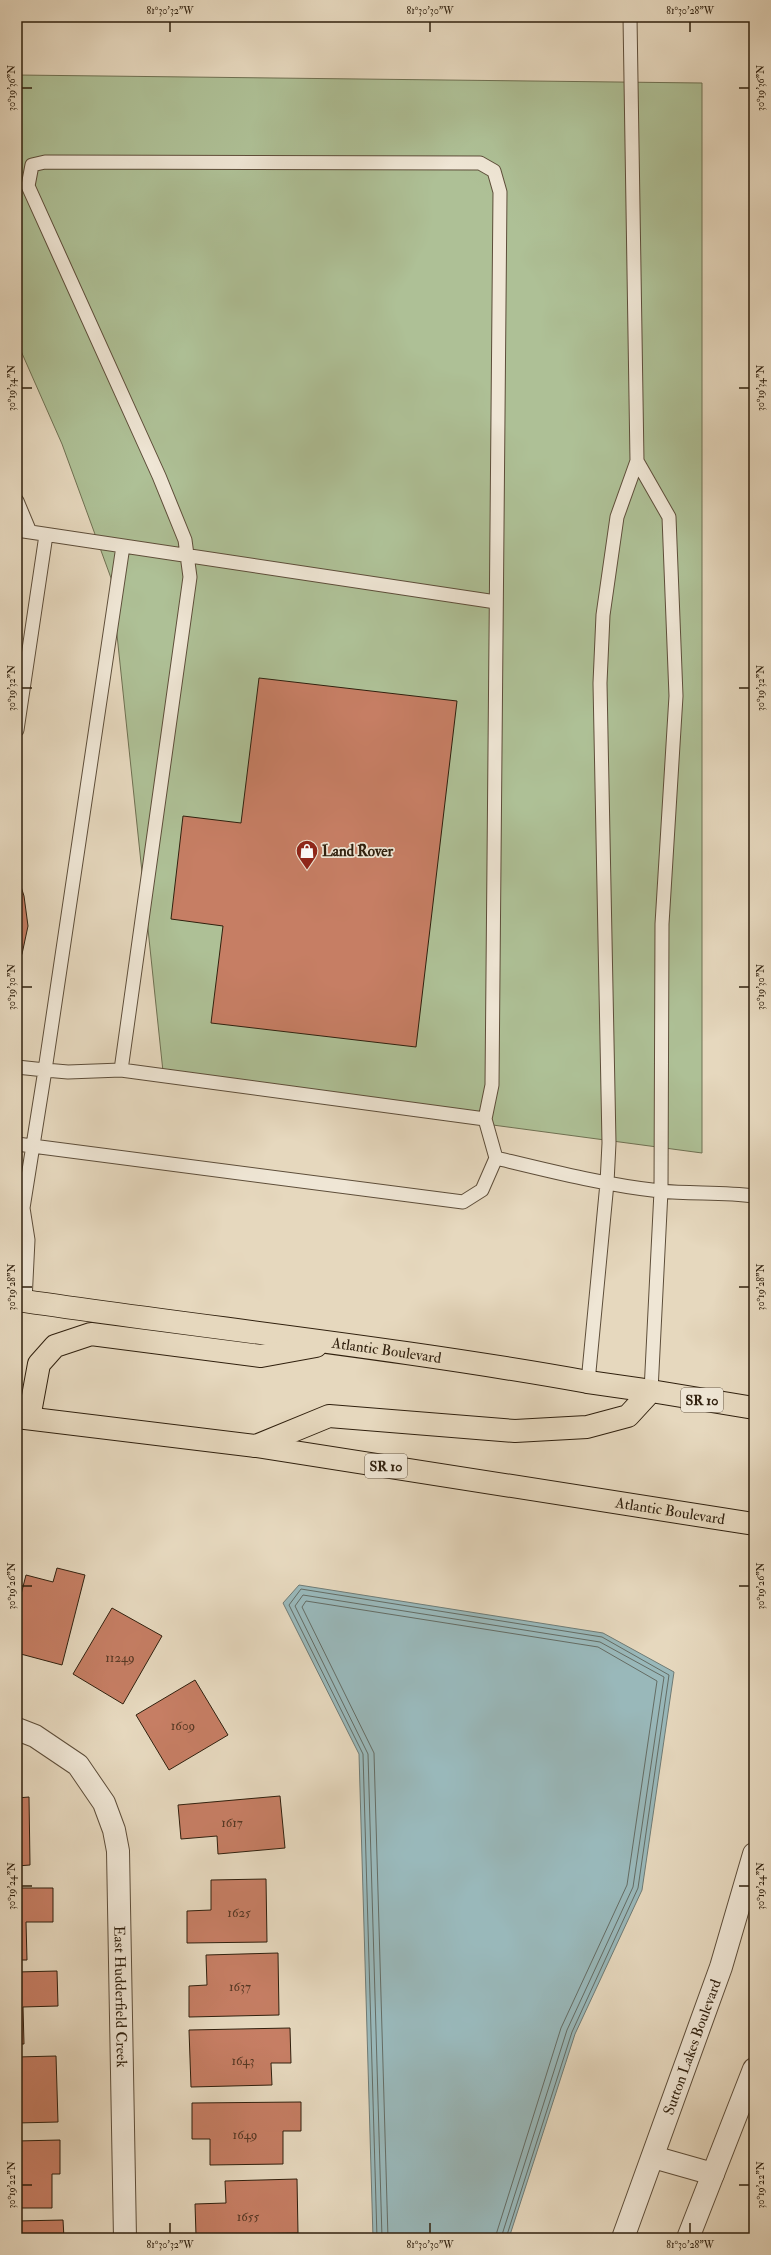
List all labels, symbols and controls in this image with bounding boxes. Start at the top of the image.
text: 81°30'32"W [147,5,194,17]
text: 81°30'30"W [407,5,454,17]
text: 81°30'28"W [666,5,715,17]
text: 30°19'36"N [6,65,18,111]
text: 30°19'36"N [755,65,767,111]
text: 30°19'34"N [6,365,18,411]
text: 30°19'34"N [755,365,767,411]
text: 30°19'32"N [6,665,18,711]
text: 30°19'32"N [755,665,767,711]
shop icon: Land Rover [294,838,320,871]
place label: Land Rover [322,842,394,861]
text: 30°19'30"N [6,964,18,1010]
text: 30°19'30"N [755,964,767,1010]
text: 30°19'28"N [6,1264,18,1310]
text: 30°19'28"N [755,1264,767,1310]
street label: Atlantic Boulevard [330,1333,443,1368]
road number: SR 10 [681,1388,723,1412]
road number: SR 10 [365,1454,407,1478]
street label: Atlantic Boulevard [613,1493,727,1529]
text: 30°19'26"N [6,1562,18,1610]
text: 30°19'26"N [755,1562,767,1610]
house number: 11249 [105,1650,135,1666]
house number: 1609 [171,1718,195,1734]
house number: 1617 [221,1815,243,1831]
text: 30°19'24"N [6,1862,18,1910]
text: 30°19'24"N [755,1862,767,1910]
house number: 1625 [227,1905,251,1921]
street label: East Hudderfield Creek [110,1926,131,2068]
street label: Sutton Lakes Boulevard [659,1976,725,2117]
house number: 1637 [229,1979,251,1995]
house number: 1643 [231,2053,255,2069]
house number: 1649 [233,2127,257,2143]
text: 30°19'22"N [6,2161,18,2209]
text: 30°19'22"N [755,2161,767,2209]
house number: 1655 [237,2209,260,2225]
text: 81°30'32"W [147,2239,194,2251]
text: 81°30'30"W [407,2239,454,2251]
text: 81°30'28"W [666,2239,715,2251]

